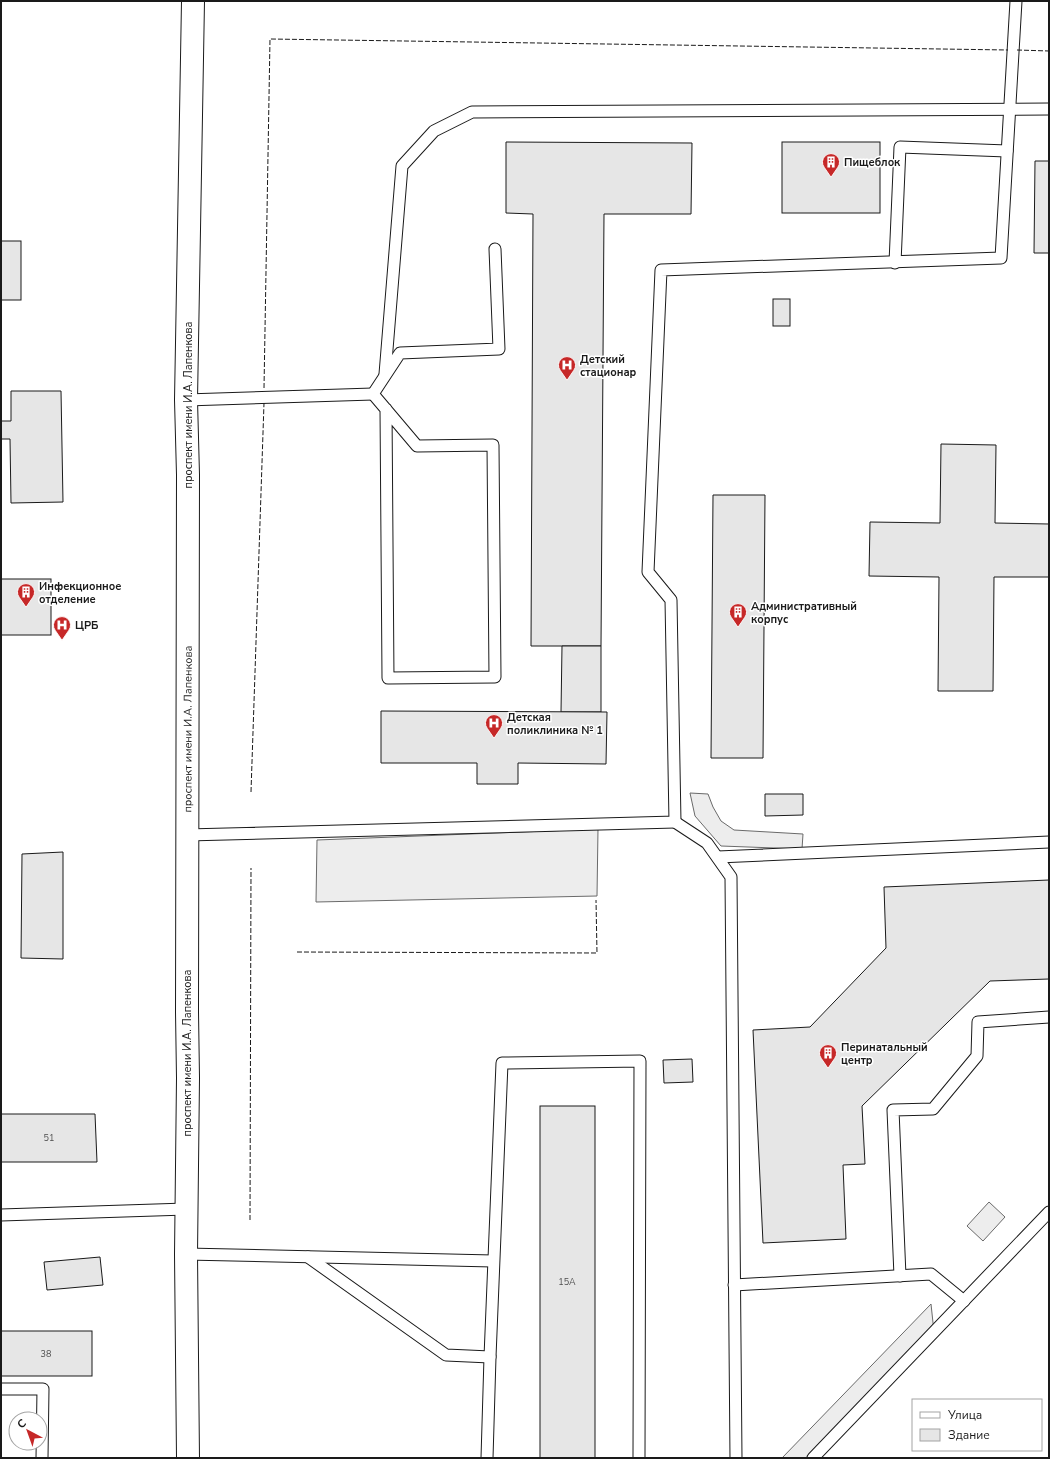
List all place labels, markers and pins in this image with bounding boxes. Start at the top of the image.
building icon: Пищеблок [821,152,841,177]
place label: Пищеблок [844,155,901,170]
place label: Детский стационар [580,352,637,380]
hospital icon: Детский стационар [557,355,577,380]
place label: Инфекционное отделение [39,579,121,607]
building icon: Инфекционное отделение [16,582,36,607]
place label: Административный корпус [751,599,857,627]
building icon: Административный корпус [728,602,748,627]
hospital icon: ЦРБ [52,615,72,640]
place label: ЦРБ [75,618,99,633]
place label: Детская поликлиника № 1 [507,710,603,738]
hospital icon: Детская поликлиника № 1 [484,713,504,738]
place label: Перинатальный центр [841,1040,928,1068]
building icon: Перинатальный центр [818,1043,838,1068]

